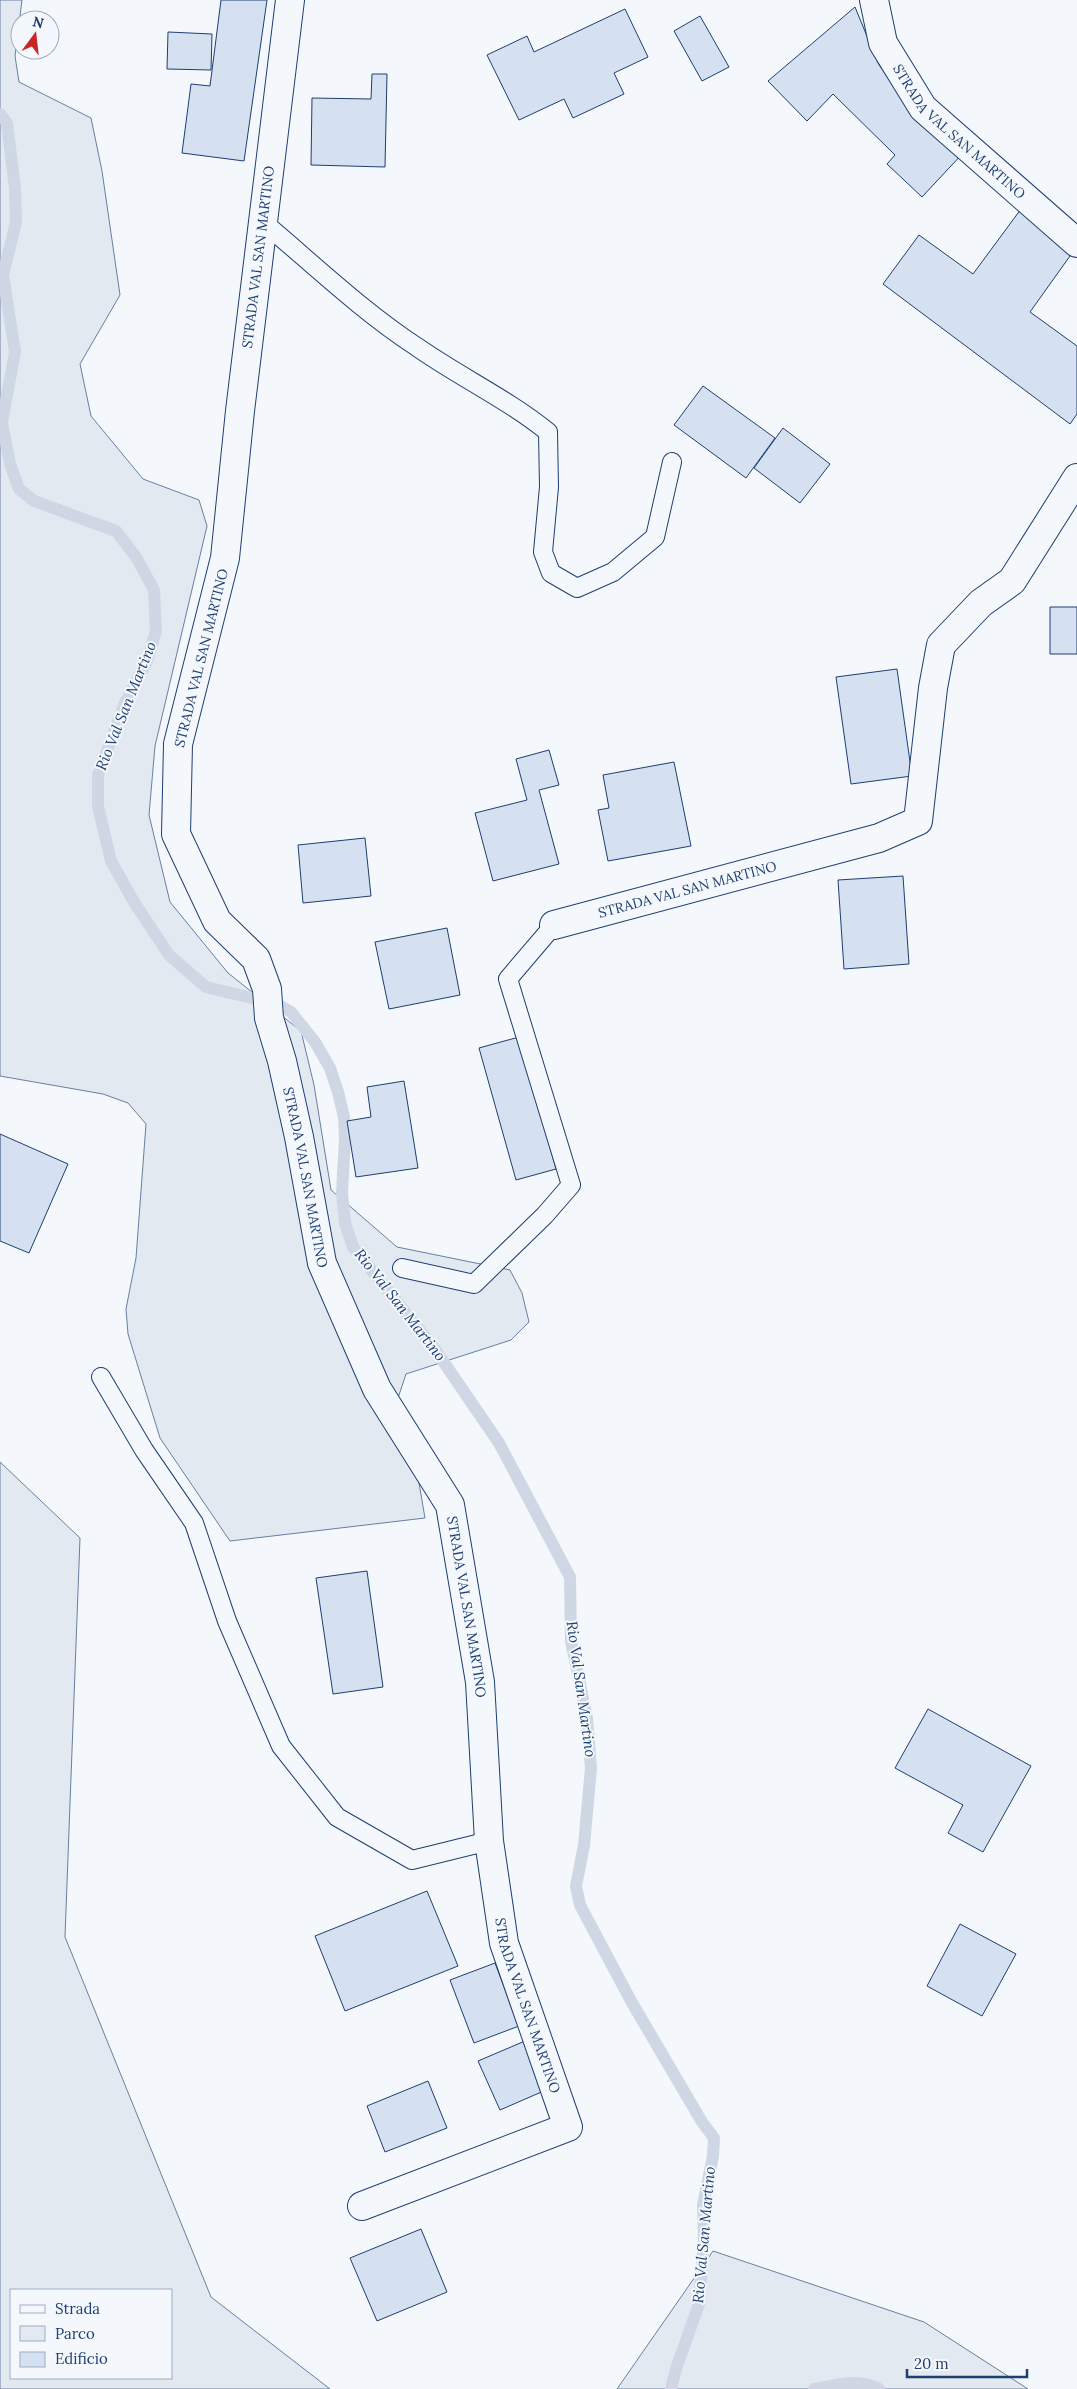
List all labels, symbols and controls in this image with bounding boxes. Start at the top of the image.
north arrow [10,10,60,60]
text: N [31,12,46,33]
street label: STRADA VAL SAN MARTINO [889,61,1029,203]
street label: STRADA VAL SAN MARTINO [238,165,278,349]
street label: STRADA VAL SAN MARTINO [170,567,232,749]
water label: Rio Val San Martino [91,638,160,773]
street label: STRADA VAL SAN MARTINO [596,857,778,922]
street label: STRADA VAL SAN MARTINO [279,1085,332,1269]
water label: Rio Val San Martino [351,1245,450,1365]
street label: STRADA VAL SAN MARTINO [443,1515,490,1698]
water label: Rio Val San Martino [563,1620,600,1758]
street label: STRADA VAL SAN MARTINO [491,1916,565,2095]
water label: Rio Val San Martino [688,2166,719,2304]
legend [10,2289,172,2379]
text: Strada [55,2299,100,2318]
text: Parco [55,2324,95,2343]
scale bar [907,2346,1027,2378]
text: Edificio [55,2349,108,2368]
text: 20 m [914,2354,949,2373]

